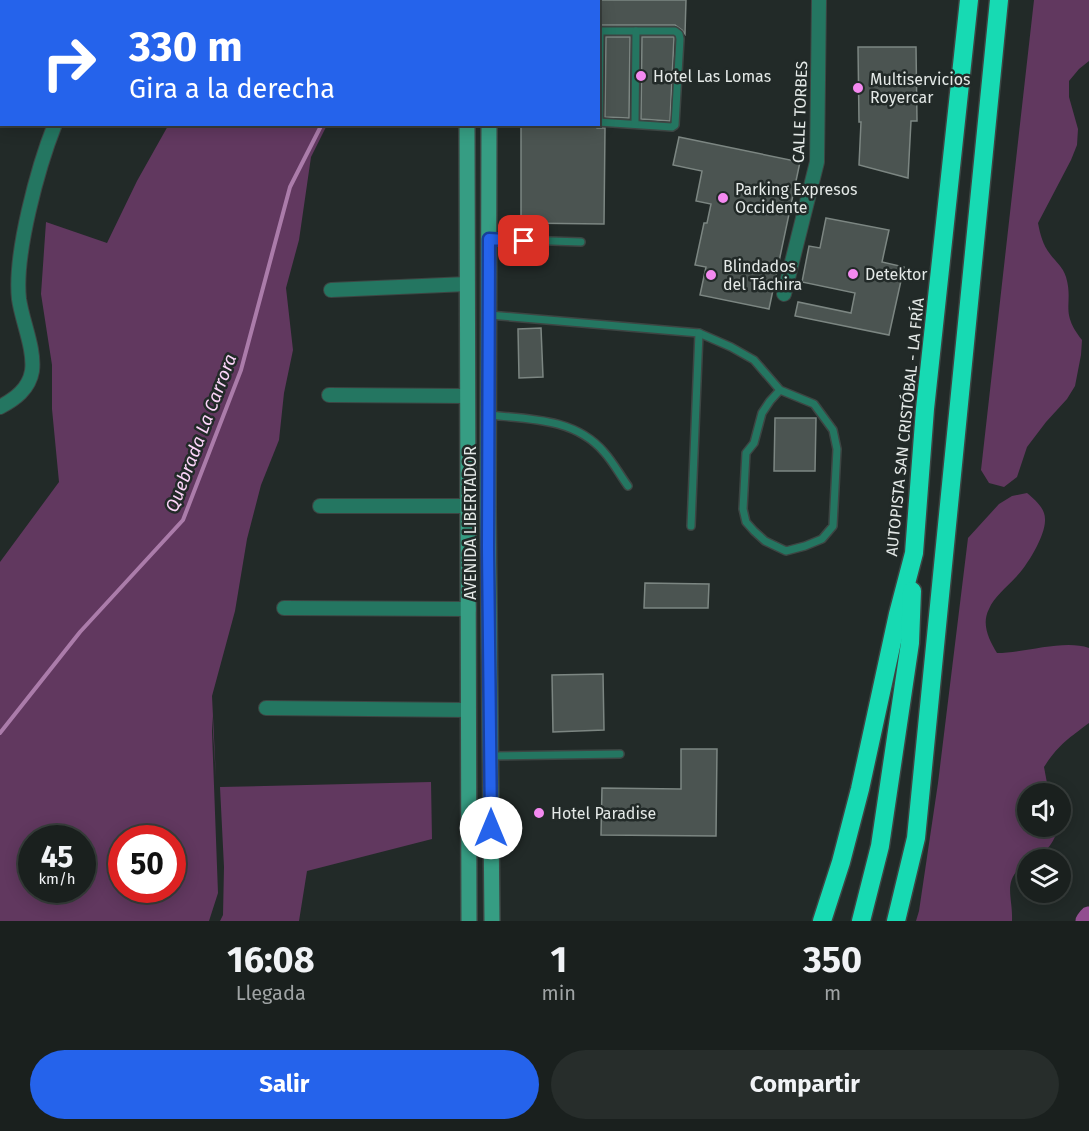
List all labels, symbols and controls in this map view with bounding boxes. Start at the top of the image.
text: 330 m [129,22,243,72]
icon: right [30,24,108,102]
street label: CALLE TORBES [789,60,811,163]
place label: Hotel Las Lomas [653,67,771,86]
marker: Hotel Las Lomas [634,69,648,83]
place label: Multiservicios Royercar [870,70,970,107]
text: Gira a la derecha [129,73,335,105]
marker: Multiservicios Royercar [851,81,865,95]
place label: Parking Expresos Occidente [735,180,857,217]
marker: Parking Expresos Occidente [716,191,730,205]
pin [498,215,549,266]
icon: arrive [507,224,540,257]
place label: Blindados del Táchira [723,257,802,294]
place label: Detektor [865,265,928,284]
marker: Detektor [846,267,860,281]
marker: Blindados del Táchira [704,268,718,282]
street label: AUTOPISTA SAN CRISTÓBAL - LA FRÍA [881,296,928,557]
water label: Quebrada La Carrora [161,351,241,515]
street label: AVENIDA LIBERTADOR [461,446,480,600]
map controls [1017,783,1071,903]
button: sound [1017,783,1071,837]
position arrow [459,796,523,860]
place label: Hotel Paradise [551,804,656,823]
marker: Hotel Paradise [532,806,546,820]
speed limit sign: 50 [108,825,186,903]
text: 45 [41,839,73,875]
button: layers [1017,849,1071,903]
text: km/h [38,870,76,888]
text: 16:08 [227,938,315,982]
text: 1 [550,938,567,982]
text: 350 [803,938,862,982]
text: Llegada [236,981,306,1005]
text: min [542,981,576,1005]
text: m [824,981,841,1005]
button: Salir [30,1050,539,1119]
button: Compartir [551,1050,1059,1119]

